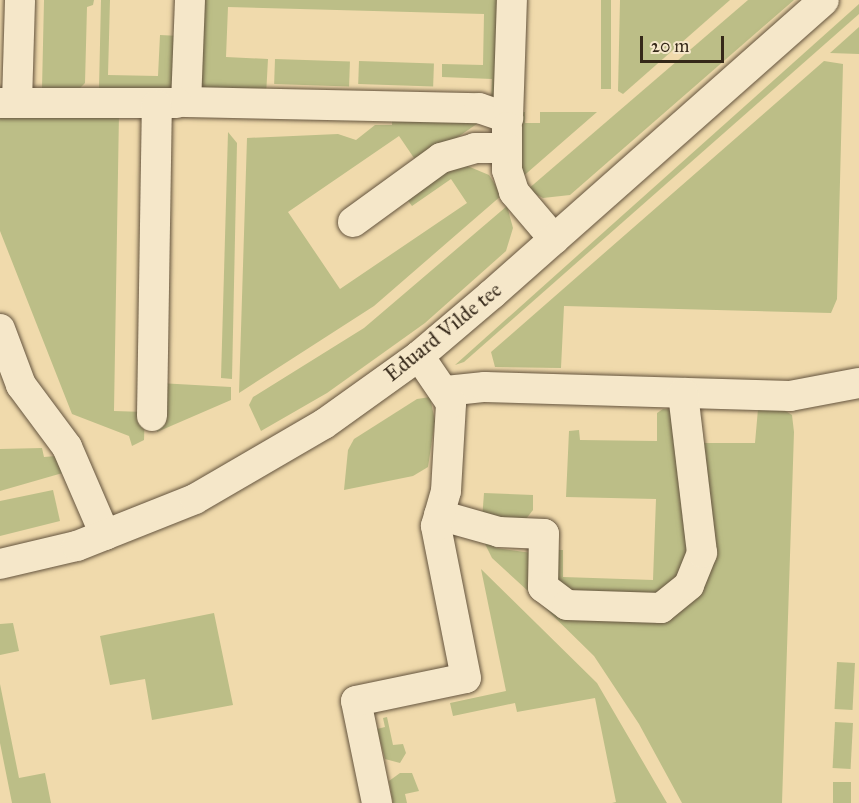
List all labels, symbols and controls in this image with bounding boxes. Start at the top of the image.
scale bar [643,24,727,62]
text: 20 m [651,35,689,57]
street label: Eduard Vilde tee [379,277,507,387]

